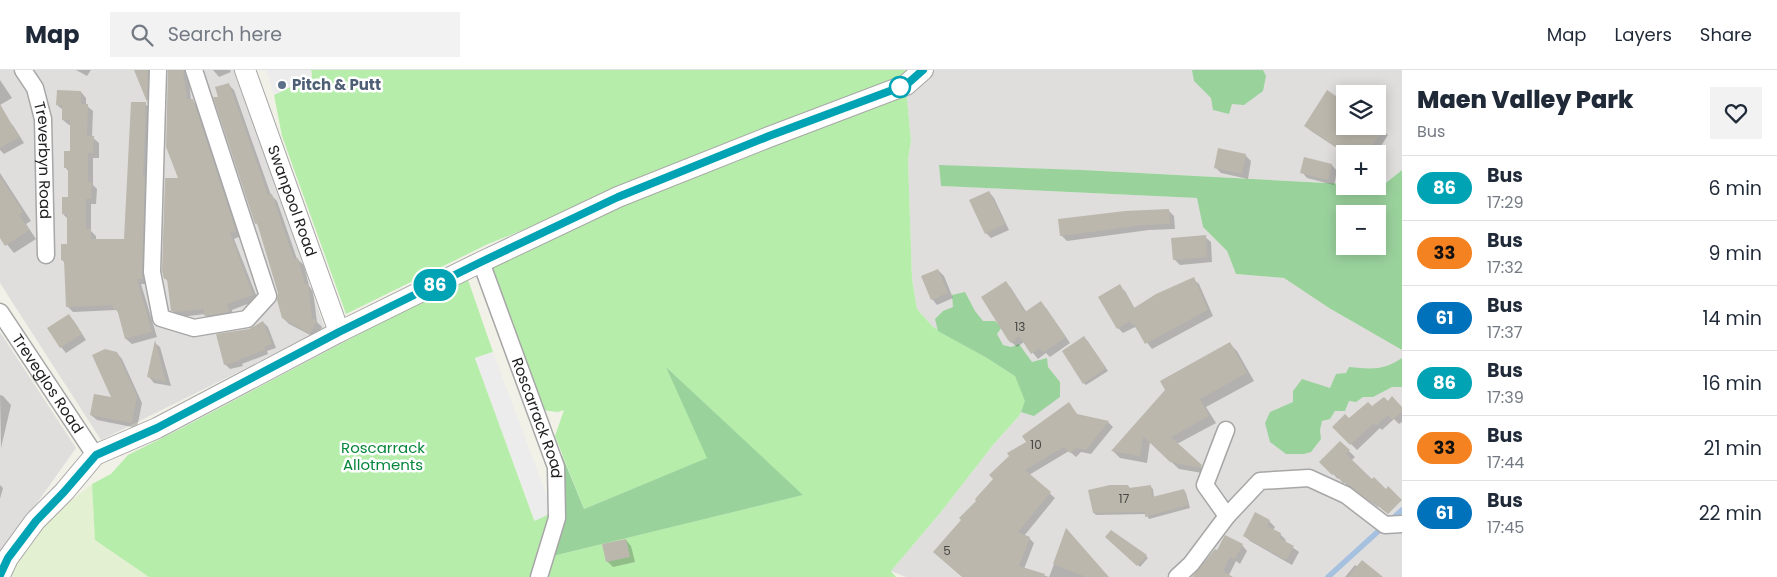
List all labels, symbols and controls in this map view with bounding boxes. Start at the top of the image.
search box [110,12,460,57]
text: Map [25,18,80,51]
icon: search [128,21,156,49]
text: Search here [168,21,282,48]
text: Map [1547,22,1587,47]
text: Layers [1615,22,1672,47]
text: Share [1700,22,1752,47]
place label: Pitch & Putt [292,74,381,95]
unlabelled marker [889,76,911,98]
marker: Pitch & Putt [276,79,288,91]
text: Maen Valley Park [1417,83,1634,116]
map controls [1336,85,1386,255]
button: layers [1336,85,1386,135]
button: heart [1710,87,1762,139]
street label: Treverbyn Road [29,99,56,219]
text: Bus [1417,120,1445,143]
street label: Swanpool Road [263,142,322,259]
button: + [1336,145,1386,195]
text: Bus [1487,162,1523,189]
text: 86 [1433,175,1456,200]
text: 6 min [1708,175,1762,202]
text: 17:29 [1487,191,1524,214]
button: − [1336,205,1386,255]
text: Bus [1487,227,1523,254]
text: 33 [1434,240,1455,265]
text: 9 min [1709,240,1762,267]
text: 17:32 [1487,256,1523,279]
line badge: 86 [412,269,458,301]
text: 86 [423,272,447,297]
text: Bus [1487,292,1523,319]
text: 61 [1435,305,1454,330]
text: 14 min [1702,305,1762,332]
house number: 13 [1015,318,1025,335]
text: 17:37 [1487,321,1522,344]
street label: Treveglos Road [7,330,89,437]
street label: Roscarrack Road [507,354,567,478]
text: Bus [1487,357,1523,384]
text: 86 [1433,370,1456,395]
text: 16 min [1702,370,1762,397]
text: 17:39 [1487,386,1524,409]
text: Bus [1487,422,1523,449]
text: 33 [1434,435,1455,460]
text: 21 min [1704,435,1762,462]
house number: 10 [1030,436,1042,453]
park label: Roscarrack Allotments [341,437,425,475]
text: 17:44 [1487,451,1524,474]
text: Bus [1487,487,1523,514]
house number: 17 [1119,490,1130,507]
text: 61 [1435,500,1454,525]
text: 22 min [1699,500,1762,527]
text: 17:45 [1487,516,1524,539]
house number: 5 [943,542,951,559]

